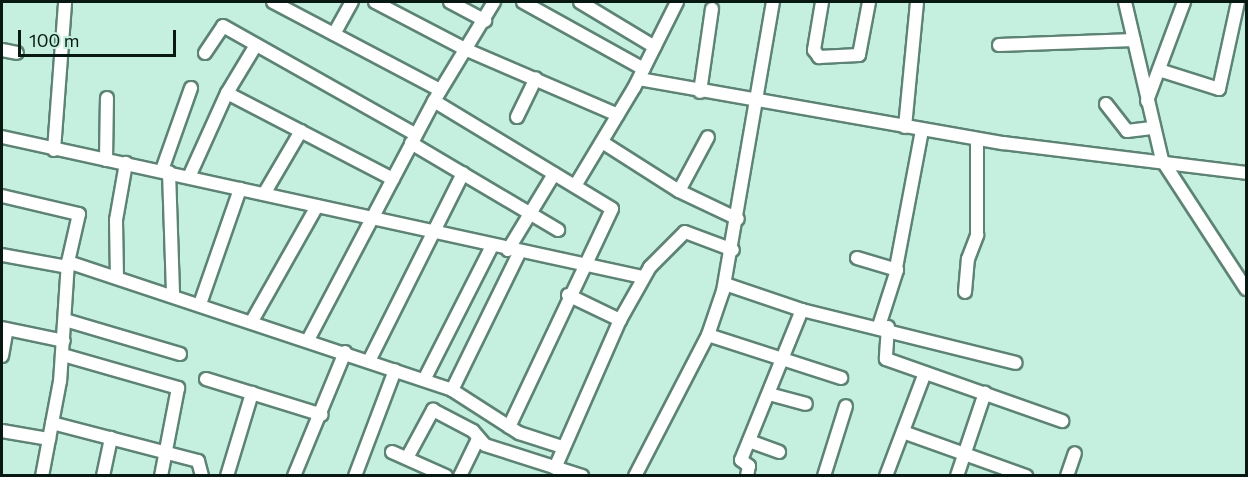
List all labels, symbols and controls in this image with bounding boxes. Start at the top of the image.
scale bar [21,18,178,56]
text: 100 m [29,29,79,51]

